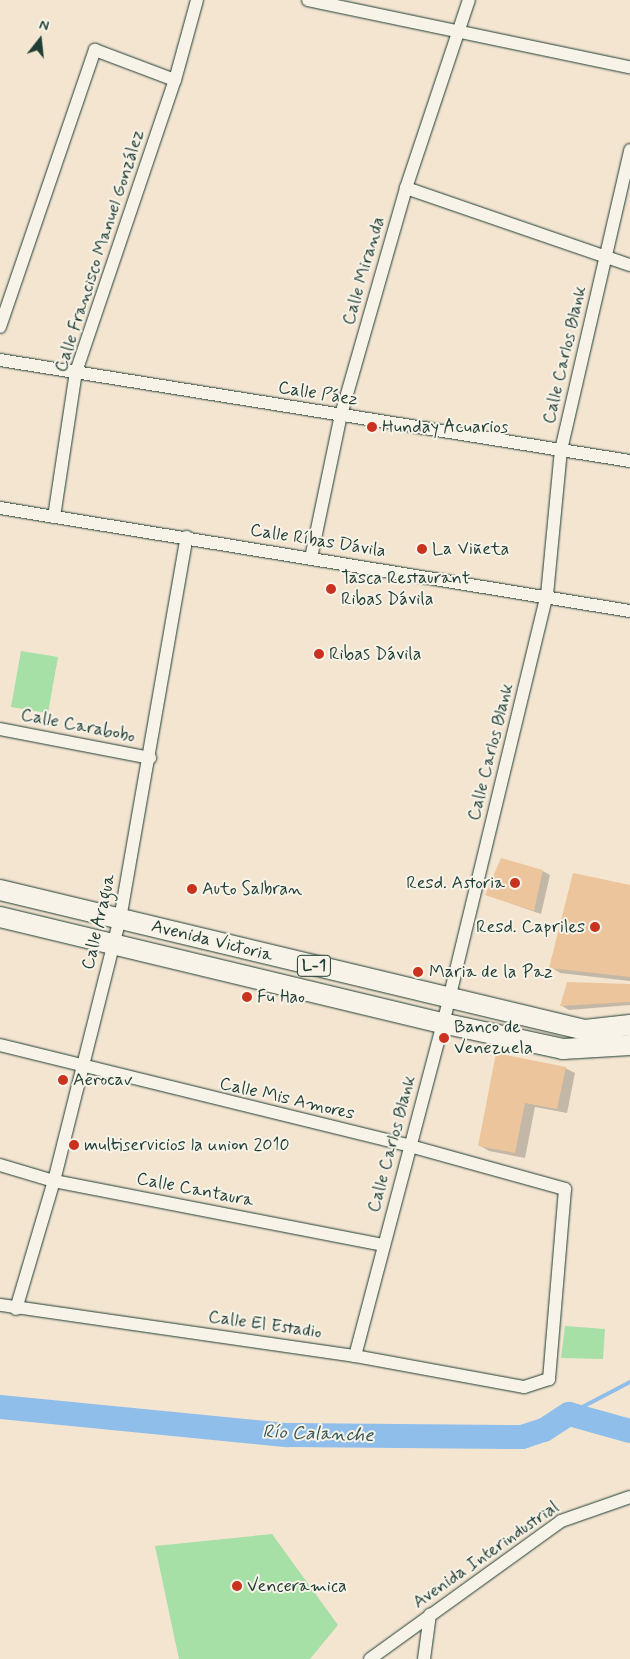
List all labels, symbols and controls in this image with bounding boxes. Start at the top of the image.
north arrow [15,15,65,65]
text: N [37,16,51,36]
street label: Calle Francisco Manuel González [51,128,149,374]
street label: Calle Miranda [338,214,390,328]
street label: Calle Carlos Blank [538,282,592,428]
street label: Calle Páez [276,377,360,411]
place label: Hunday Acuarios [382,416,506,438]
marker: Hunday Acuarios [366,421,378,433]
street label: Calle Ríbas Dávila [249,520,387,562]
place label: La Viñeta [432,538,509,560]
marker: La Viñeta [416,543,428,555]
place label: Tasca Restaurant Ribas Dávila [341,568,471,610]
marker: Tasca Restaurant Ribas Dávila [325,583,337,595]
place label: Ribas Dávila [329,643,421,665]
marker: Ribas Dávila [313,648,325,660]
street label: Calle Carlos Blank [463,679,519,825]
street label: Calle Carabobo [20,705,136,747]
street label: Calle Aragua [77,871,121,973]
place label: Resd. Astoria [406,872,505,894]
marker: Resd. Astoria [509,877,521,889]
place label: Auto Salbran [202,878,301,900]
marker: Auto Salbran [186,883,198,895]
street label: Avenida Victoria [149,916,275,966]
place label: Resd. Capriles [476,916,585,938]
marker: Resd. Capriles [589,921,601,933]
road number: L-1 [296,952,332,979]
place label: Maria de la Paz [429,961,551,983]
marker: Maria de la Paz [411,965,425,979]
place label: Fu Hao [257,986,308,1008]
marker: Fu Hao [241,991,253,1003]
place label: Banco de Venezuela [454,1017,533,1060]
marker: Banco de Venezuela [438,1032,450,1044]
place label: Aerocav [73,1069,133,1091]
street label: Calle Carlos Blank [363,1071,421,1217]
marker: Aerocav [57,1074,69,1086]
street label: Calle Mis Amores [220,1074,354,1124]
place label: multiservicios la union 2010 [84,1134,289,1156]
marker: multiservicios la union 2010 [68,1139,80,1151]
street label: Calle Cantaura [134,1168,256,1212]
street label: Calle El Estadio [207,1306,323,1344]
water label: Río Calanche [263,1421,373,1447]
street label: Avenida Interindustrial [408,1496,564,1614]
place label: Venceramica [247,1575,347,1597]
marker: Venceramica [231,1580,243,1592]

